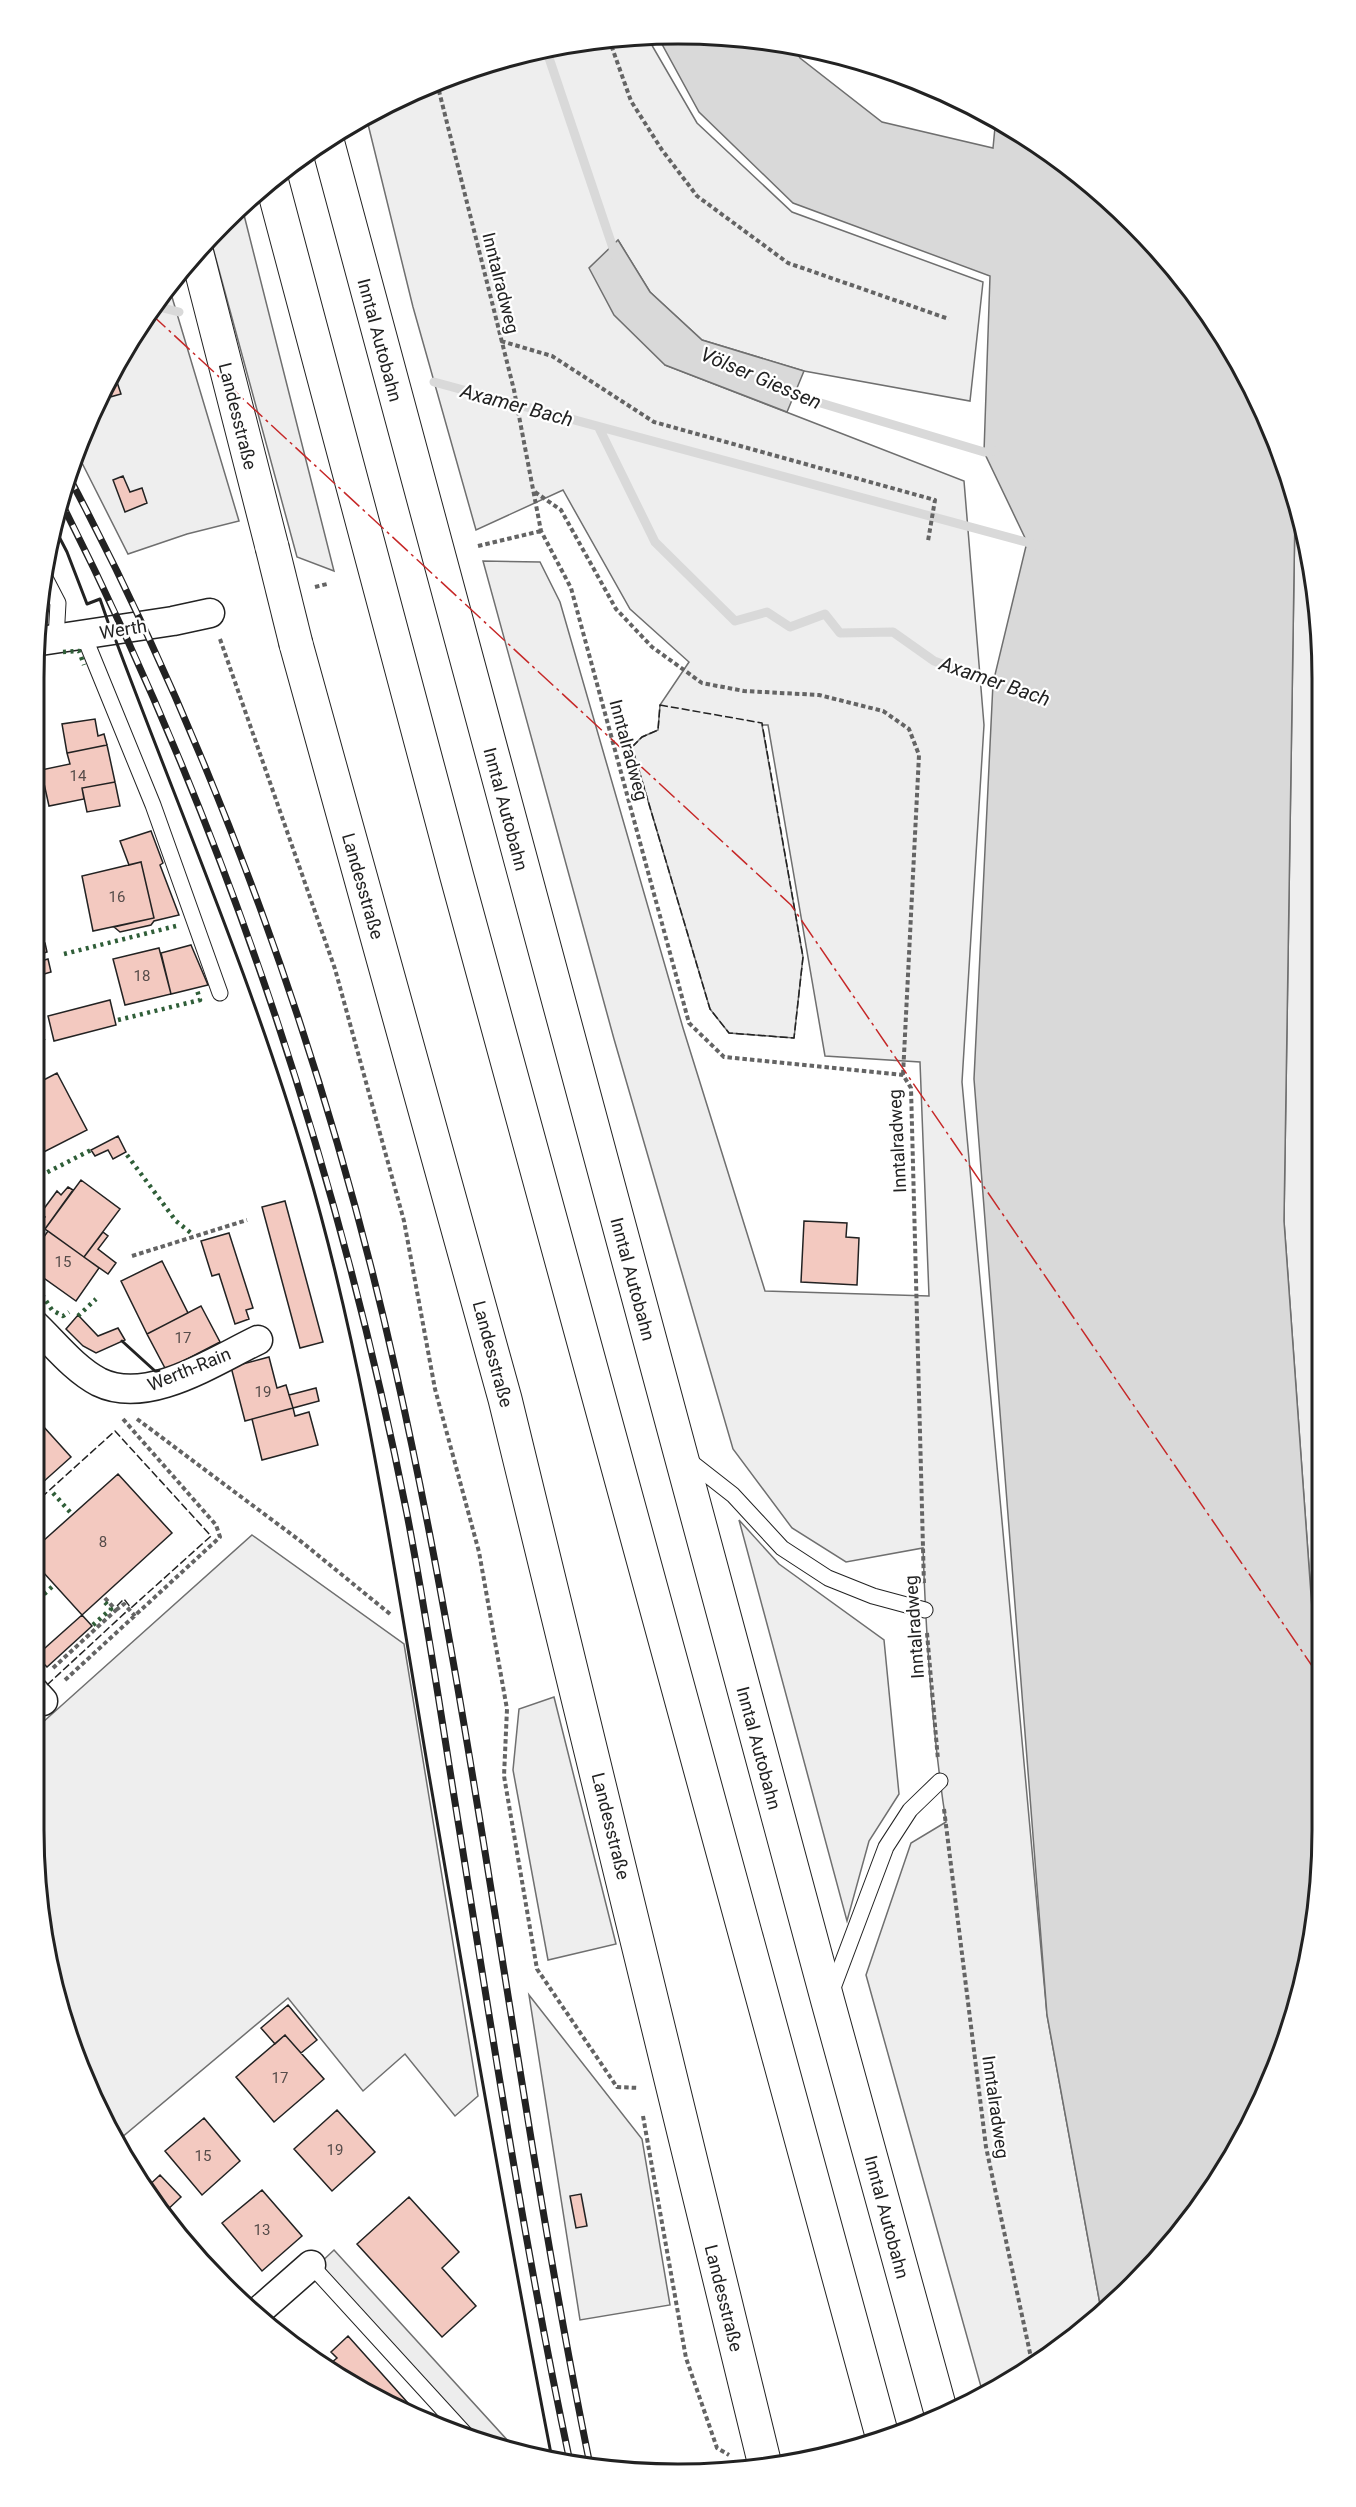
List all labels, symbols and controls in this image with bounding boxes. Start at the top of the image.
street label: Inntalradweg [478,230,524,336]
street label: Inntal Autobahn [353,276,407,404]
water label: Völser Giessen [697,342,825,414]
street label: Landesstraße [215,360,261,472]
water label: Axamer Bach [457,378,576,431]
street label: Werth [98,615,148,643]
water label: Axamer Bach [936,651,1053,711]
street label: Inntalradweg [605,697,653,803]
street label: Inntal Autobahn [479,745,533,873]
house number: 14 [70,767,87,785]
street label: Landesstraße [338,831,388,941]
house number: 16 [109,888,125,906]
house number: 18 [134,967,150,985]
street label: Inntalradweg [884,1089,910,1193]
street label: Inntal Autobahn [606,1215,660,1343]
house number: 15 [55,1253,71,1271]
street label: Landesstraße [469,1298,517,1410]
house number: 17 [175,1329,191,1347]
street label: Werth-Rain [144,1343,234,1395]
house number: 19 [255,1383,271,1401]
house number: 8 [99,1533,107,1551]
street label: Inntalradweg [900,1575,928,1679]
street label: Inntal Autobahn [732,1684,786,1812]
street label: Landesstraße [588,1770,634,1882]
street label: Inntalradweg [978,2054,1014,2160]
house number: 17 [272,2069,288,2087]
house number: 19 [327,2141,343,2159]
house number: 15 [195,2147,211,2165]
street label: Inntal Autobahn [860,2153,914,2281]
house number: 13 [254,2221,270,2239]
street label: Landesstraße [701,2242,747,2354]

